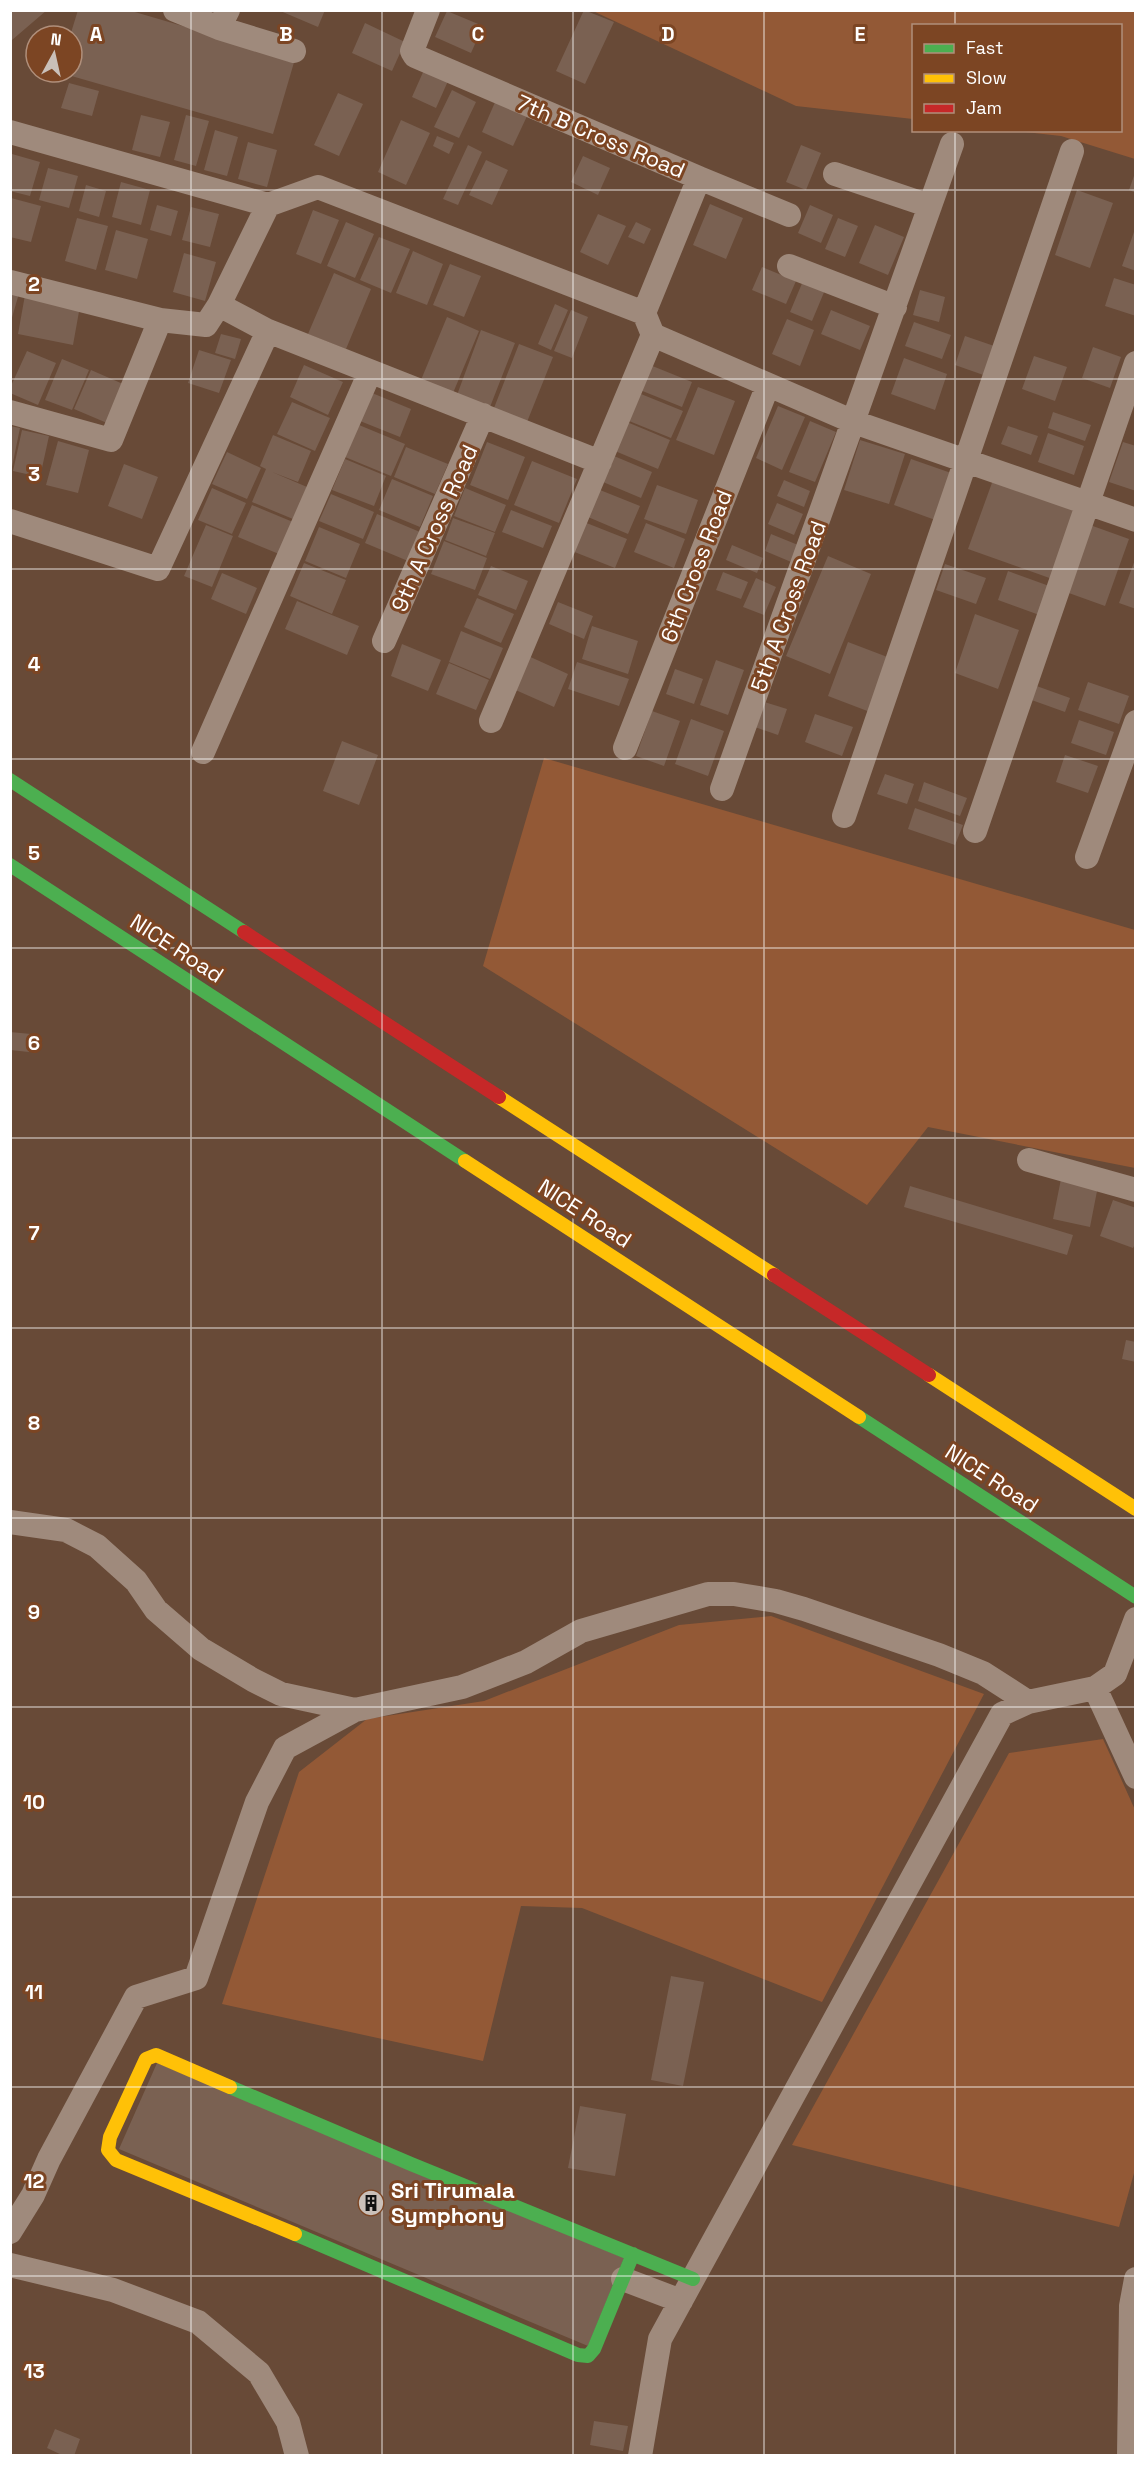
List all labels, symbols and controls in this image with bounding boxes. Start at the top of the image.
text: A [90,21,103,47]
text: B [279,21,293,47]
text: C [472,21,485,47]
text: D [661,21,675,47]
text: E [854,21,866,47]
north arrow [24,24,84,84]
legend [912,24,1122,132]
text: N [49,28,63,51]
text: Fast [966,36,1003,59]
text: Slow [966,66,1007,89]
street label: 7th B Cross Road [513,88,689,184]
text: Jam [966,96,1002,119]
text: 2 [28,271,40,297]
street label: 9th A Cross Road [385,440,483,616]
text: 3 [28,461,40,487]
street label: 6th Cross Road [654,486,738,646]
street label: 5th A Cross Road [744,517,832,695]
text: 4 [28,651,41,677]
text: 5 [28,840,40,866]
street label: NICE Road [125,907,229,989]
text: 6 [28,1030,40,1056]
street label: NICE Road [533,1172,637,1254]
text: 7 [28,1220,40,1246]
text: 8 [28,1410,40,1436]
street label: NICE Road [940,1437,1044,1519]
text: 9 [28,1599,40,1625]
text: 10 [23,1789,45,1815]
text: 11 [25,1979,43,2005]
text: 12 [24,2168,45,2194]
place label: Sri Tirumala Symphony [391,2176,515,2229]
building icon: Sri Tirumala Symphony [356,2188,386,2218]
text: 13 [23,2358,45,2384]

